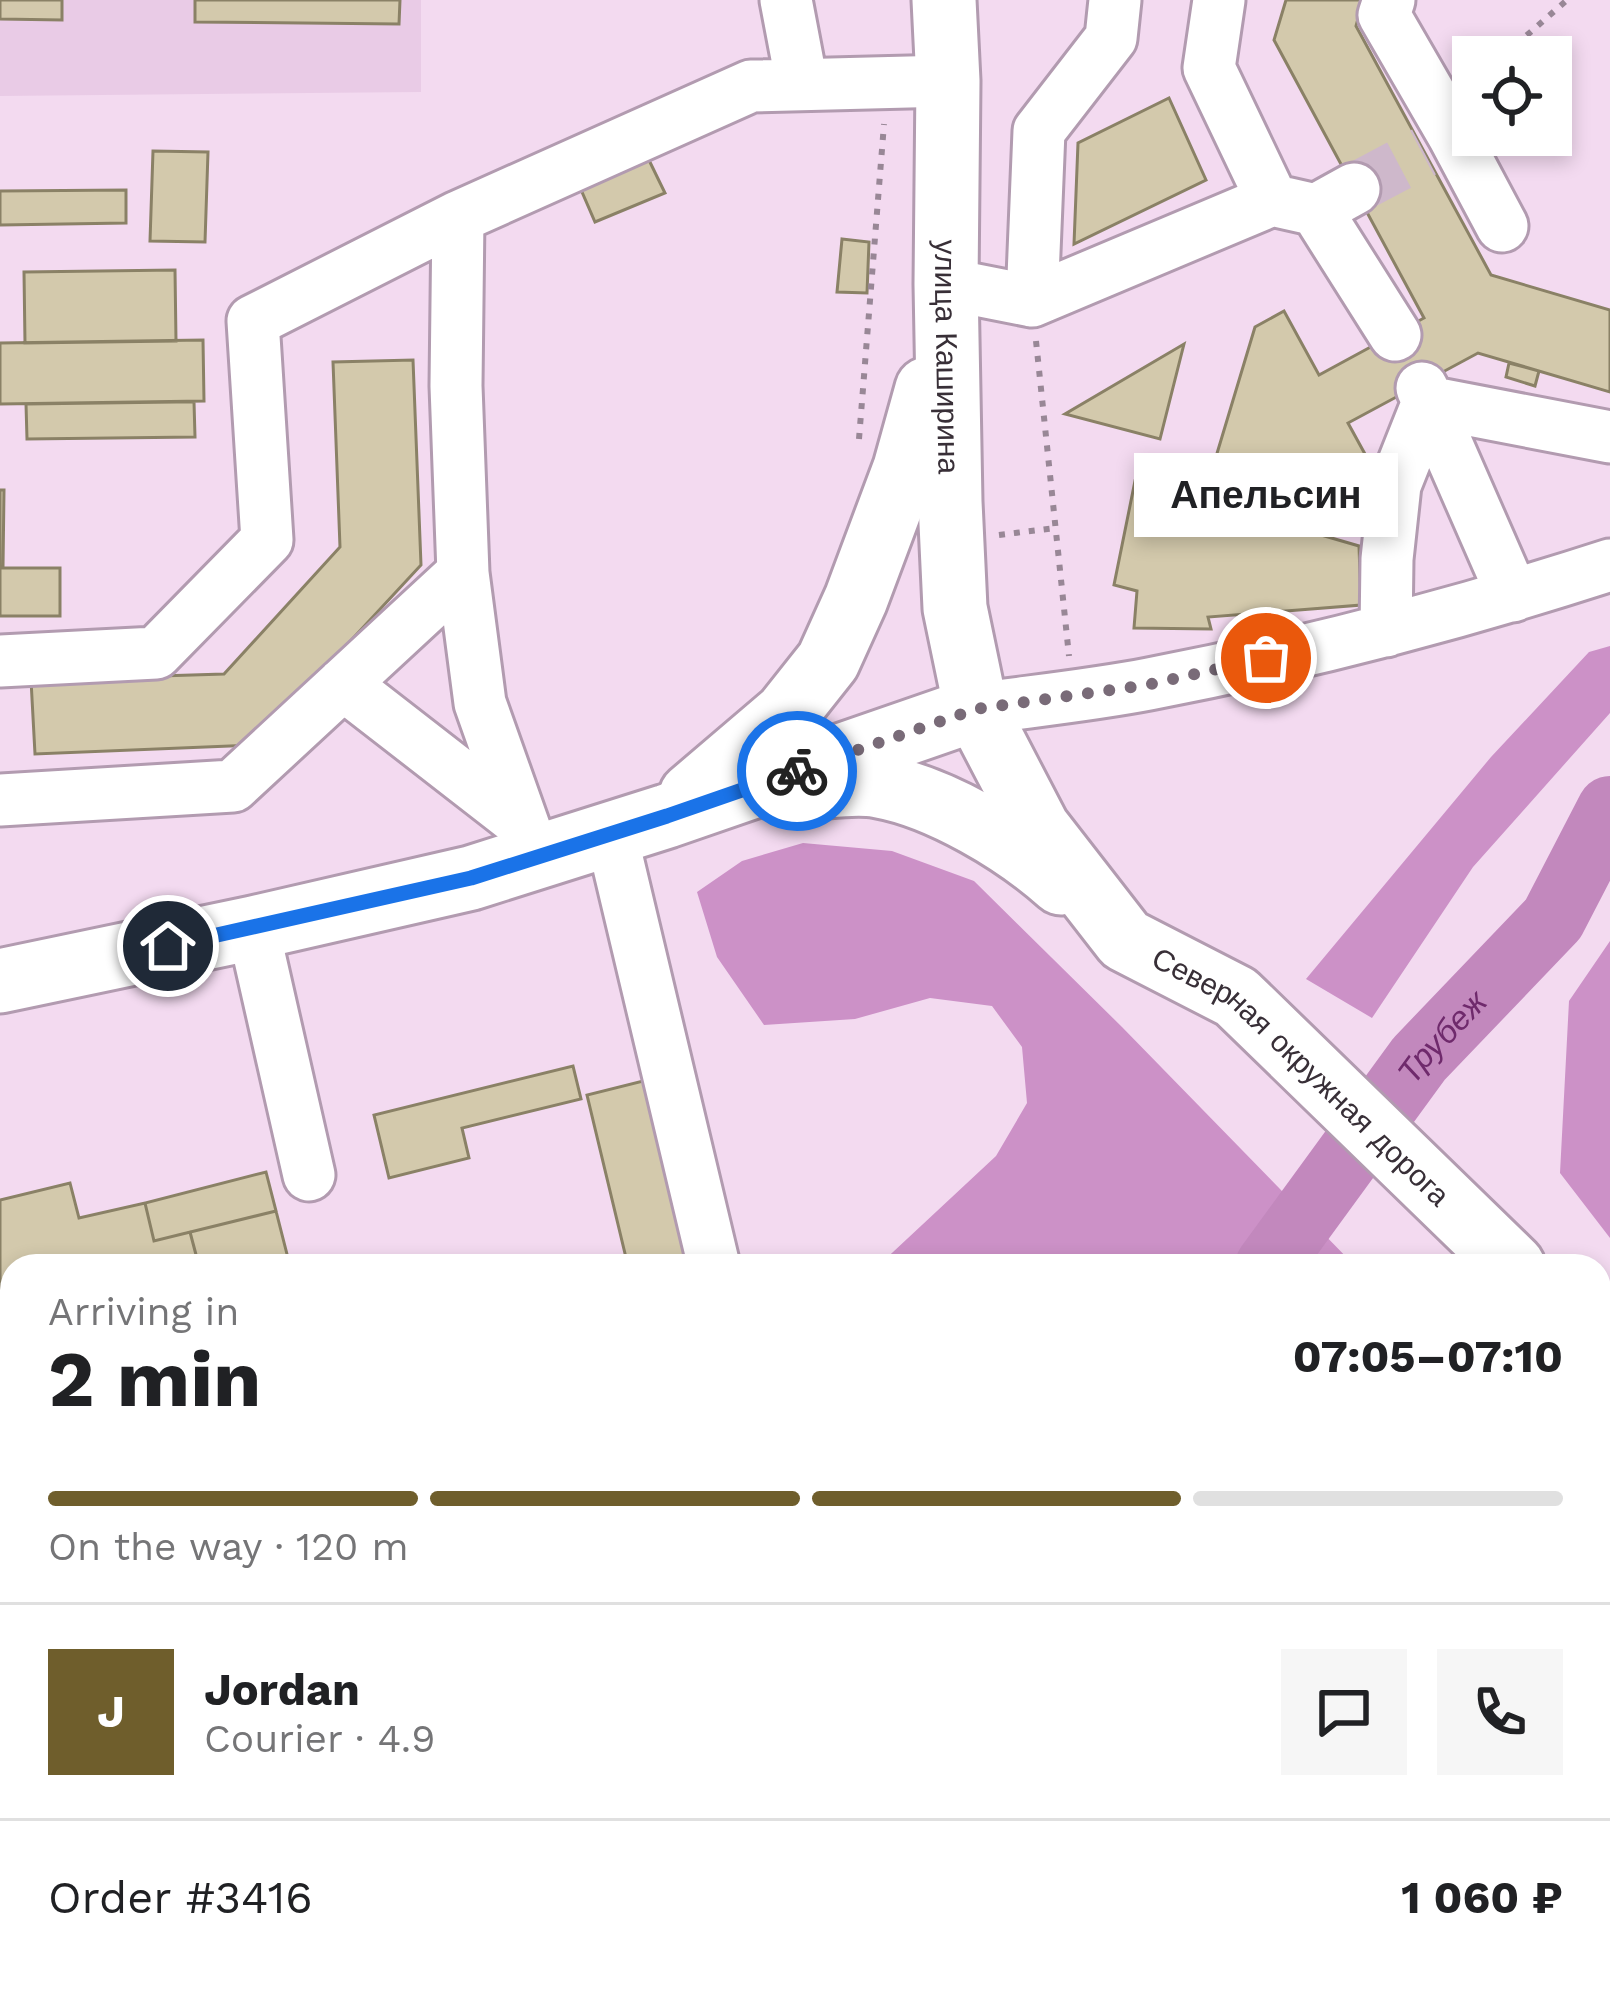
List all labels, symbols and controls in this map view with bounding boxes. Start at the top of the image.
map controls [1452,36,1572,156]
button: locate [1452,36,1572,156]
street label: улица Каширина [928,239,967,475]
callout: Апельсин [1134,454,1398,538]
text: Апельсин [1170,472,1362,517]
pin [1215,607,1317,709]
icon: bag [1233,625,1299,691]
courier [737,711,857,831]
icon: bike [764,738,830,804]
pin [117,895,219,997]
icon: home [135,913,201,979]
street label: Северная окружная дорога [1146,940,1457,1213]
water label: Трубеж [1389,981,1495,1090]
text: Arriving in [48,1289,239,1334]
text: 07:05–07:10 [1293,1330,1563,1383]
text: 2 min [48,1333,261,1425]
text: On the way · 120 m [48,1524,409,1569]
button: chat [1281,1649,1407,1775]
button: phone [1437,1649,1563,1775]
text: Jordan [204,1663,360,1716]
text: J [97,1685,125,1738]
text: Courier · 4.9 [204,1716,435,1761]
text: Order #3416 [48,1871,313,1924]
text: 1 060 ₽ [1401,1871,1563,1924]

